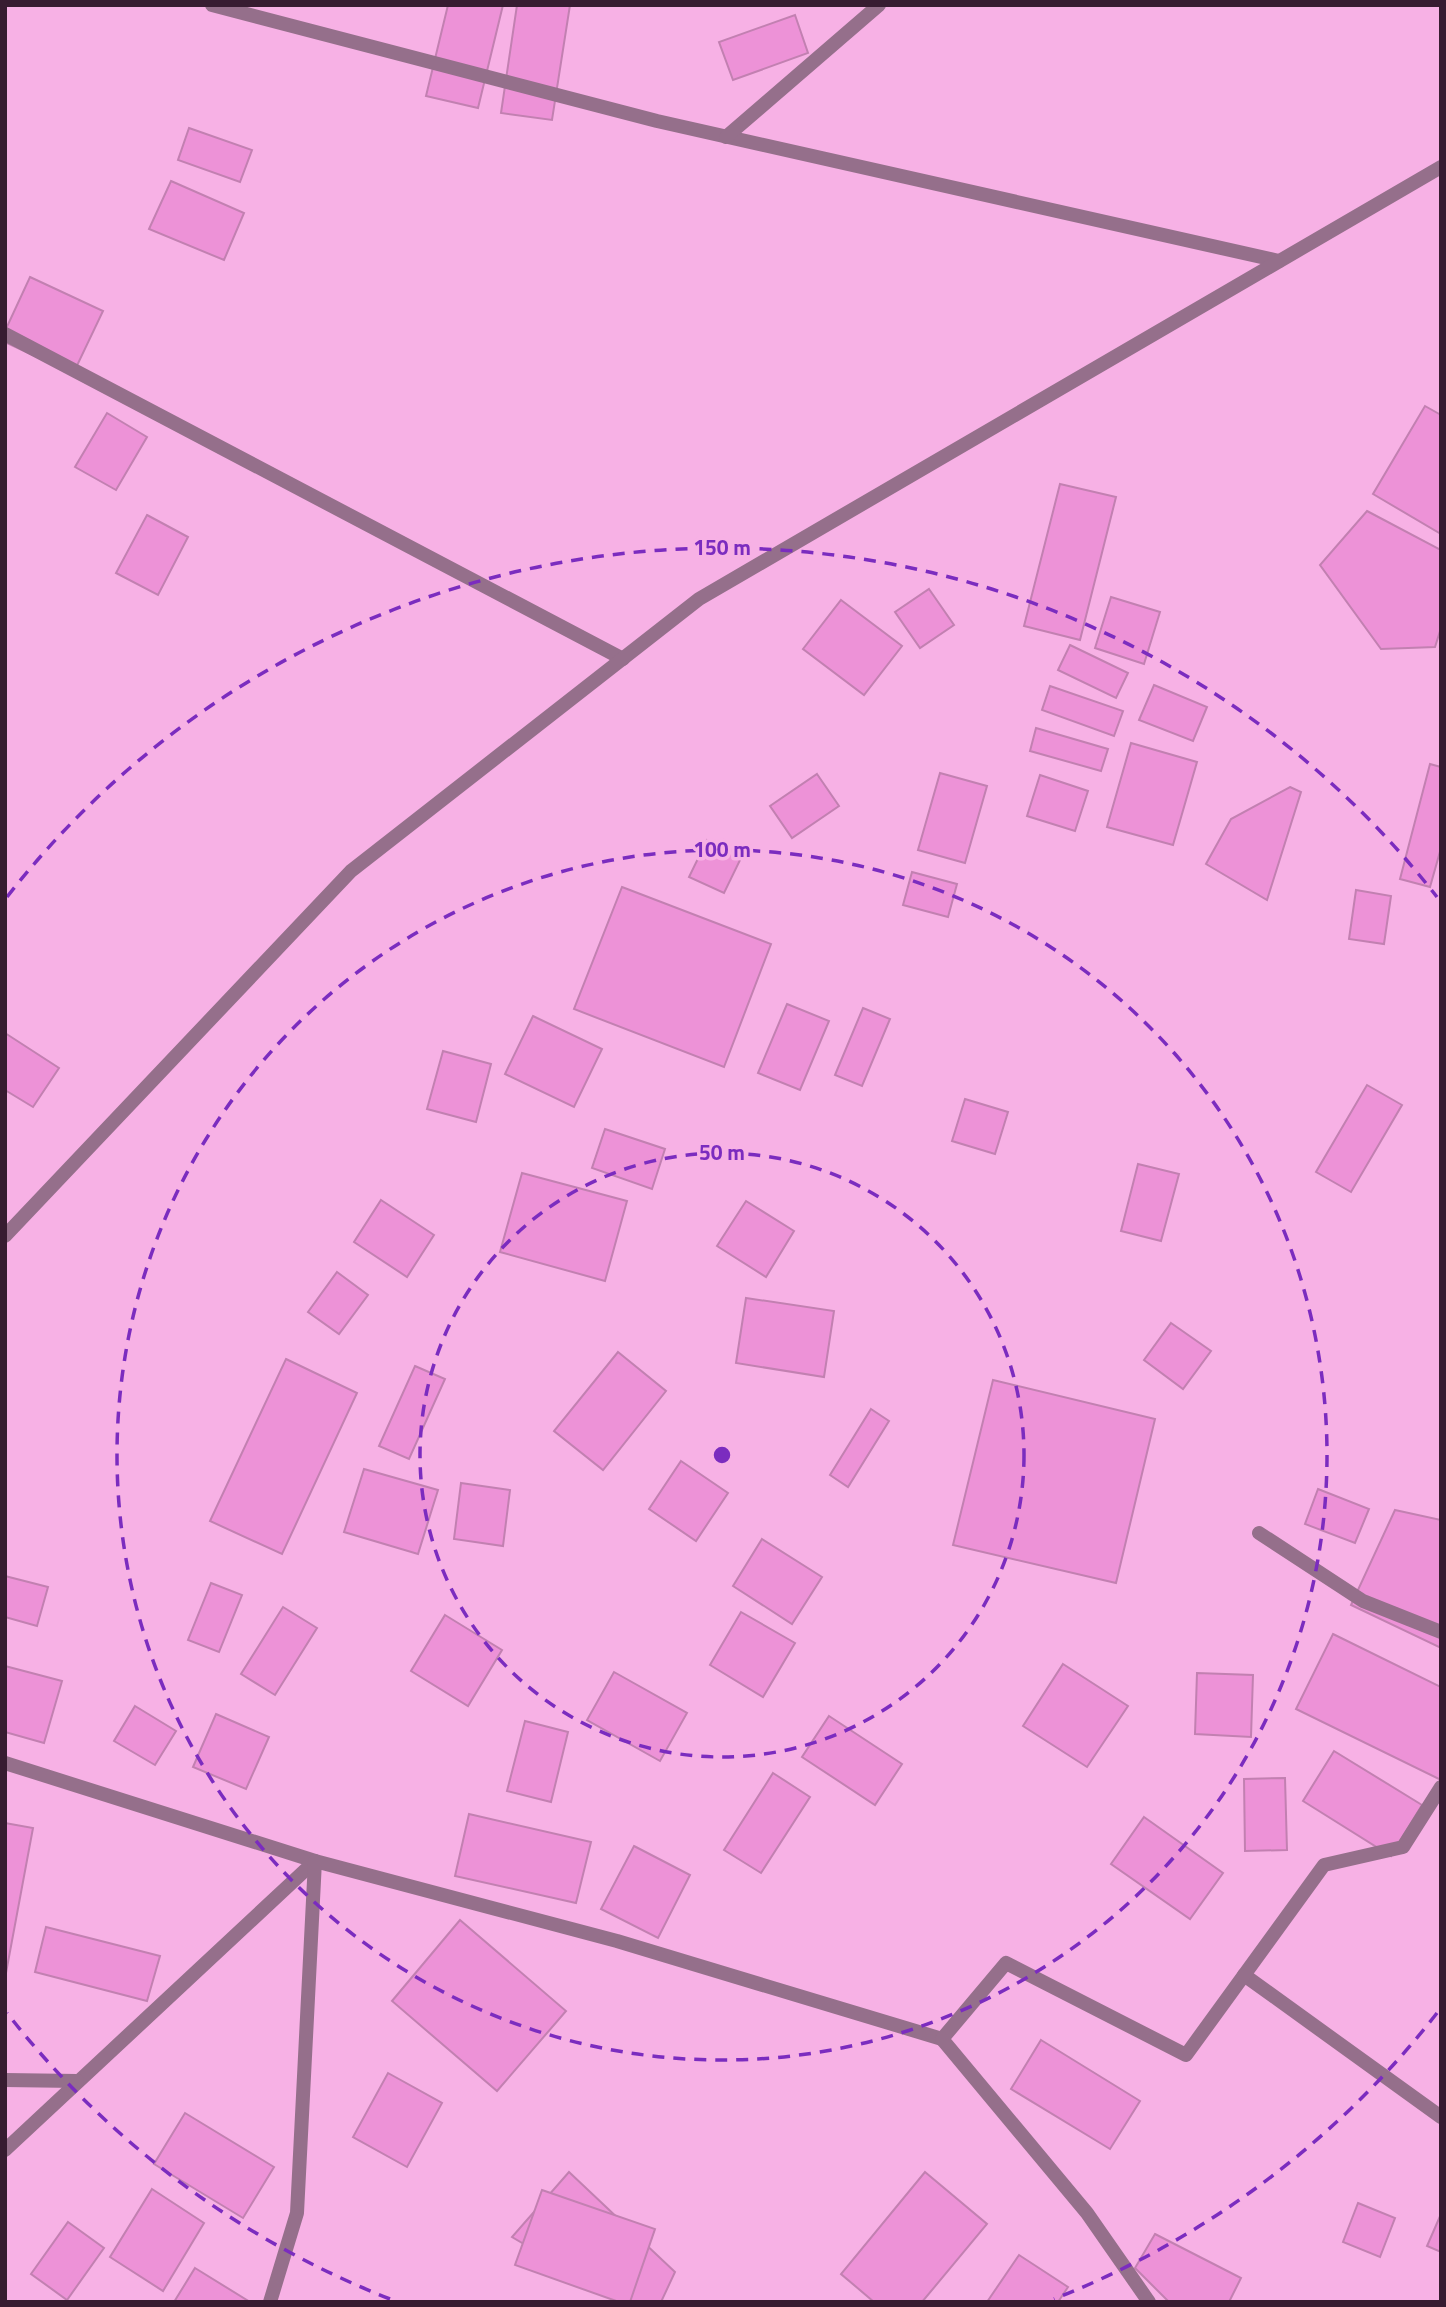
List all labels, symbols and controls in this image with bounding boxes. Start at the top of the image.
text: 150 m [693,531,751,563]
text: 100 m [693,833,751,865]
text: 50 m [699,1136,745,1168]
centre of rings [710,1443,734,1467]

